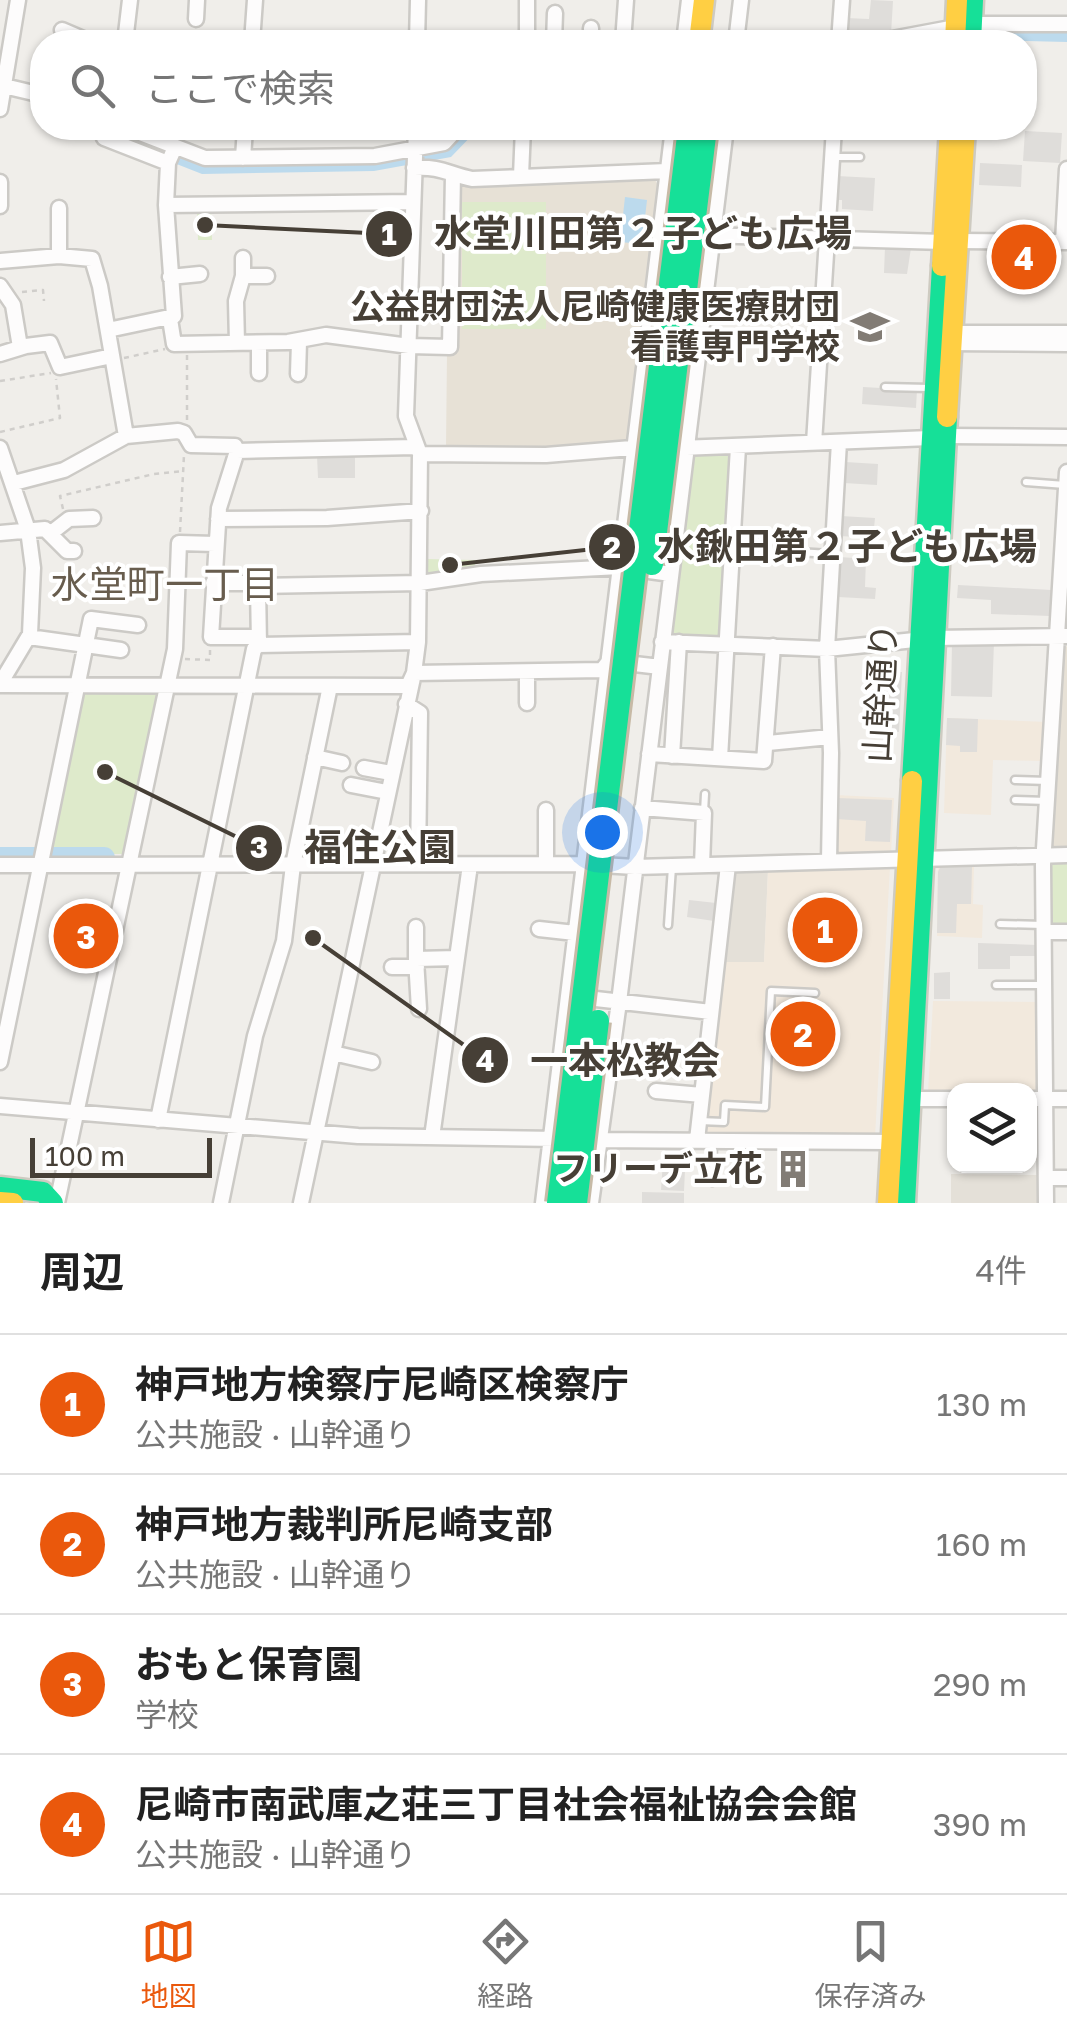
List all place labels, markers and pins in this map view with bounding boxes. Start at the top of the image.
callout: 水堂川田第２子ども広場 [364,200,872,268]
pin: 4 [992,220,1056,294]
place label: 公益財団法人尼崎健康医療財団 看護専門学校 [350,285,840,367]
school or university icon: 公益財団法人尼崎健康医療財団 看護専門学校 [849,306,891,348]
callout: 水鍬田第２子ども広場 [587,513,1057,581]
callout: 福住公園 [234,814,476,882]
pin: 1 [792,892,858,968]
pin: 3 [54,898,118,974]
pin: 2 [770,996,836,1072]
callout: 一本松教会 [460,1026,740,1094]
place label: フリーデ立花 [553,1147,763,1189]
building icon: フリーデ立花 [772,1148,814,1190]

